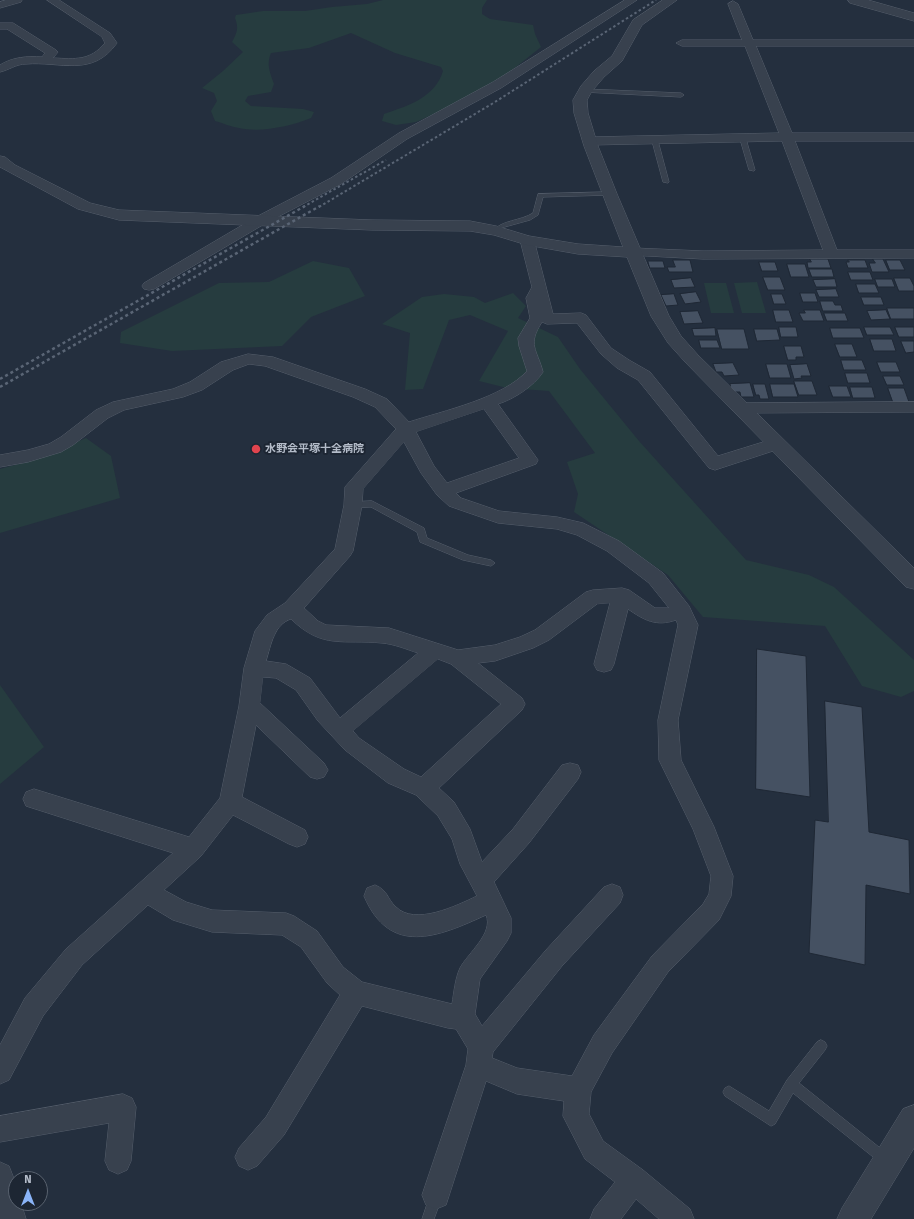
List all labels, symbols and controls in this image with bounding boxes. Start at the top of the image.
place label: 水野会平塚十全病院 [265,442,364,456]
marker: 水野会平塚十全病院 [250,443,262,455]
north arrow [8,1171,48,1211]
text: N [24,1173,32,1186]

